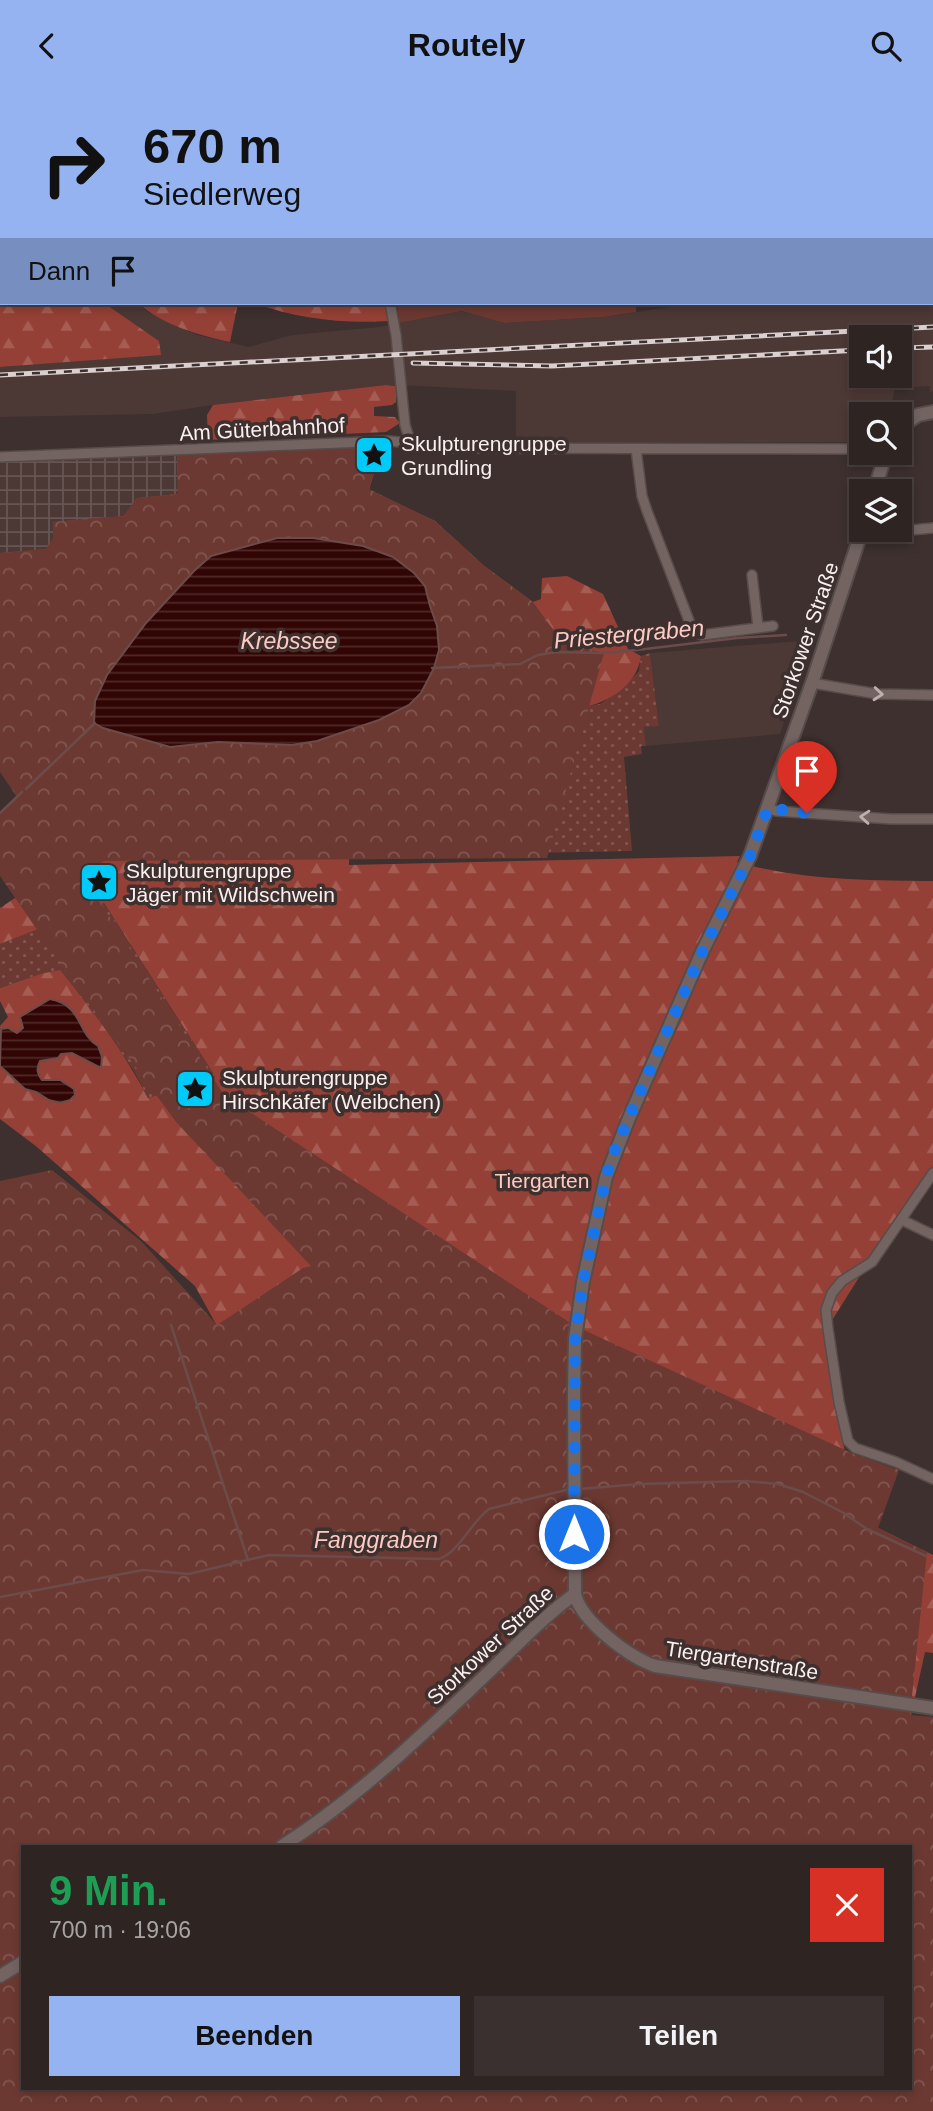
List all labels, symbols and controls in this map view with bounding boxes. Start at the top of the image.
icon: back [28,27,66,65]
text: Routely [408,27,525,63]
icon: search [867,27,905,65]
icon: right [28,119,119,210]
text: 670 m [143,119,282,173]
text: Siedlerweg [143,176,301,212]
icon: arrive [104,252,142,290]
text: Dann [28,256,90,286]
map controls [849,325,912,542]
button: sound [849,325,912,388]
button: search [849,402,912,465]
street label: Am Güterbahnhof [179,413,346,445]
place label: Skulpturengruppe Grundling [401,432,567,479]
place icon: Skulpturengruppe Grundling [353,434,395,476]
button: layers [849,479,912,542]
street label: Storkower Straße [768,559,842,721]
water label: Priestergraben [553,614,705,654]
water label: Krebssee [240,628,338,654]
one-way arrow [873,686,884,701]
pin [777,741,837,813]
icon: arrive [788,752,826,790]
one-way arrow [859,810,870,825]
place label: Skulpturengruppe Jäger mit Wildschwein [126,859,335,906]
place icon: Skulpturengruppe Jäger mit Wildschwein [78,861,120,903]
place label: Skulpturengruppe Hirschkäfer (Weibchen) [222,1066,441,1113]
place icon: Skulpturengruppe Hirschkäfer (Weibchen) [174,1068,216,1110]
park label: Tiergarten [495,1169,589,1192]
position arrow [537,1497,611,1571]
water label: Fanggraben [314,1527,438,1553]
street label: Storkower Straße [422,1581,558,1709]
street label: Tiergartenstraße [664,1637,820,1683]
text: 9 Min. [49,1867,168,1914]
button: close [810,1868,884,1942]
text: 700 m · 19:06 [49,1917,191,1943]
button: Beenden [49,1996,460,2076]
button: Teilen [474,1996,884,2076]

